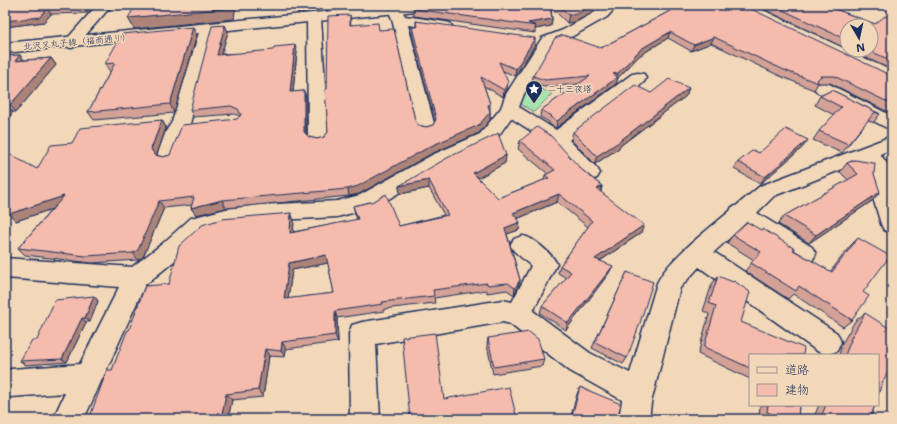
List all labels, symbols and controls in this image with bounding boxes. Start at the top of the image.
north arrow [839,18,879,58]
street label: 北沢又丸子線（福商通り） [23,31,131,53]
text: N [855,39,866,56]
place icon: 二十三夜塔 [524,79,544,104]
place label: 二十三夜塔 [547,83,592,95]
legend [749,354,879,406]
text: 道路 [785,362,809,378]
text: 建物 [785,382,809,398]

